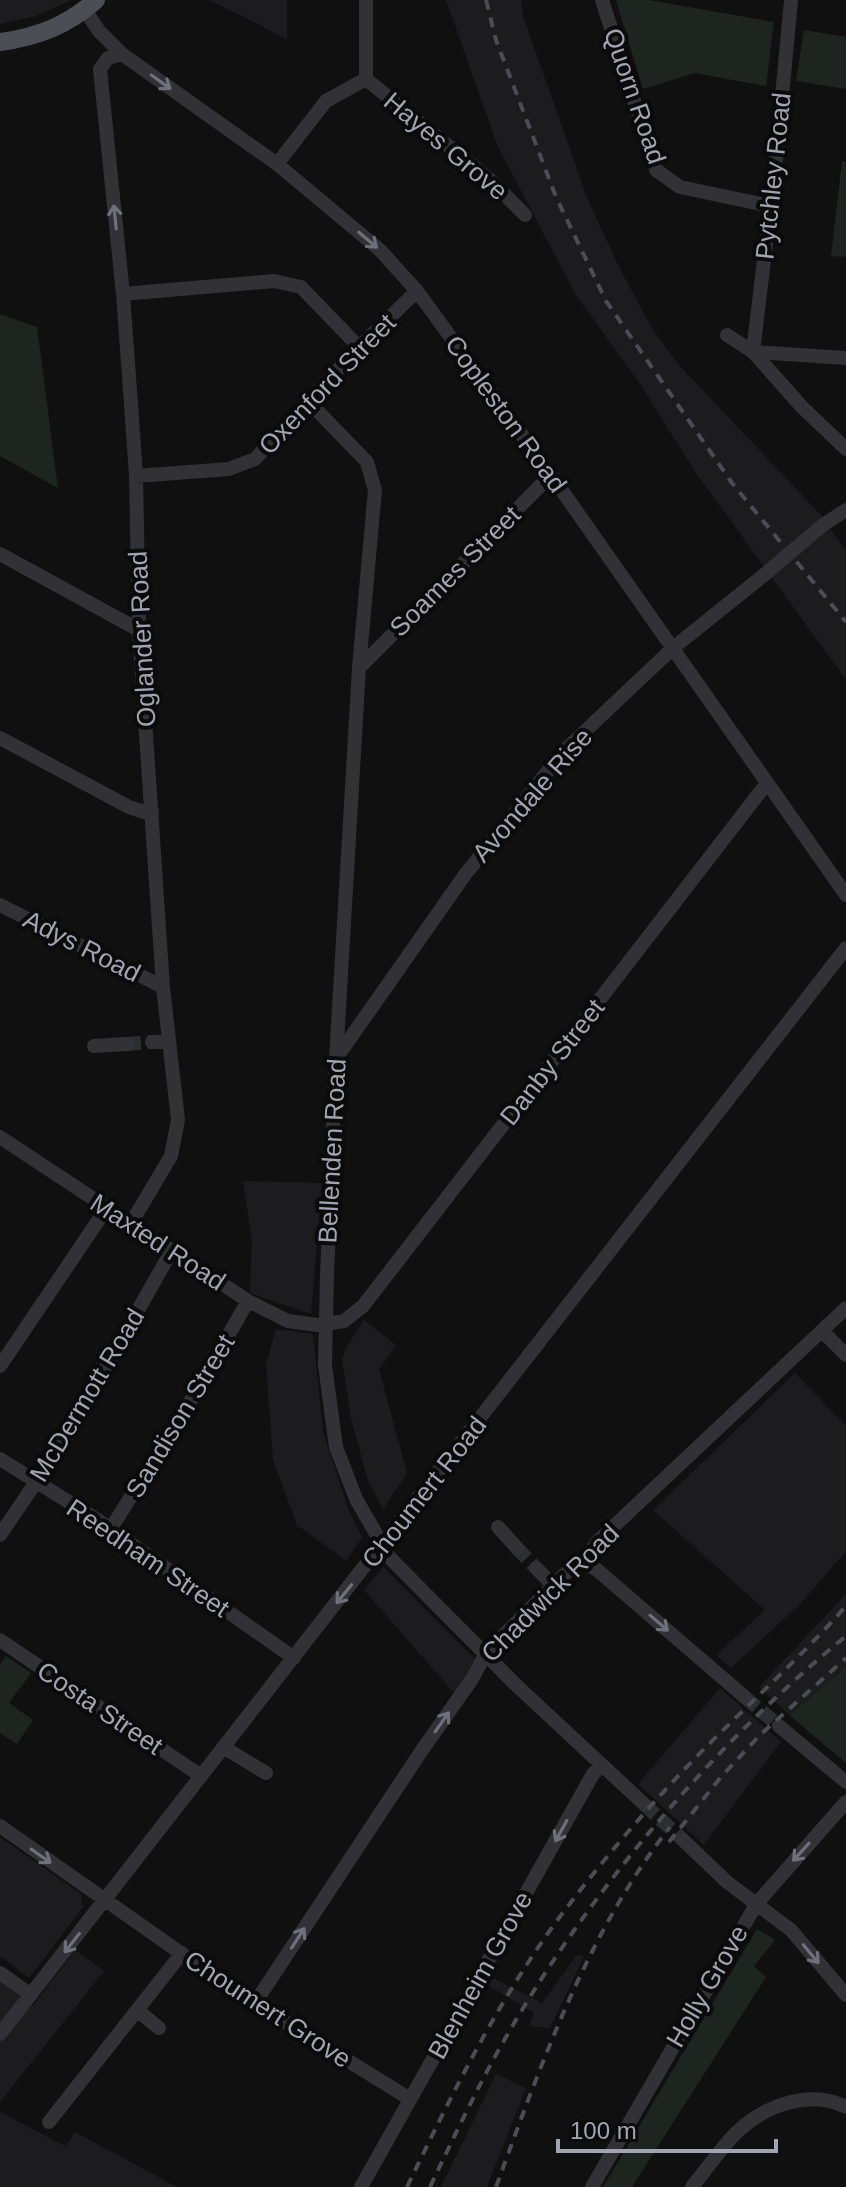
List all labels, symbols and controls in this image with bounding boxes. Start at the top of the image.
street label: Quorn Road [598,24,672,168]
one-way arrow [150,74,172,90]
street label: Hayes Grove [378,86,514,206]
street label: Pytchley Road [749,91,797,261]
one-way arrow [107,204,122,231]
one-way arrow [357,231,377,249]
street label: Oxenford Street [252,307,402,460]
street label: Copleston Road [439,330,573,498]
street label: Soames Street [384,499,527,642]
street label: Oglander Road [122,550,162,728]
street label: Avondale Rise [466,722,598,868]
street label: Adys Road [19,904,145,988]
street label: Danby Street [493,992,611,1131]
street label: Bellenden Road [312,1058,352,1244]
street label: Maxted Road [85,1187,231,1297]
street label: McDermott Road [24,1303,150,1487]
street label: Sandison Street [119,1328,241,1503]
street label: Choumert Road [356,1410,492,1574]
street label: Reedham Street [61,1493,236,1624]
street label: Chadwick Road [475,1518,625,1668]
one-way arrow [335,1583,353,1604]
one-way arrow [648,1613,668,1631]
street label: Costa Street [32,1655,169,1761]
one-way arrow [434,1711,450,1733]
one-way arrow [553,1819,569,1842]
one-way arrow [793,1842,811,1862]
one-way arrow [30,1847,52,1864]
street label: Blenheim Grove [422,1886,538,2064]
street label: Holly Grove [660,1920,754,2052]
one-way arrow [290,1927,306,1950]
one-way arrow [63,1932,80,1953]
one-way arrow [802,1943,820,1963]
street label: Choumert Grove [179,1944,357,2074]
scale bar [558,2103,776,2153]
text: 100 m [570,2117,637,2144]

